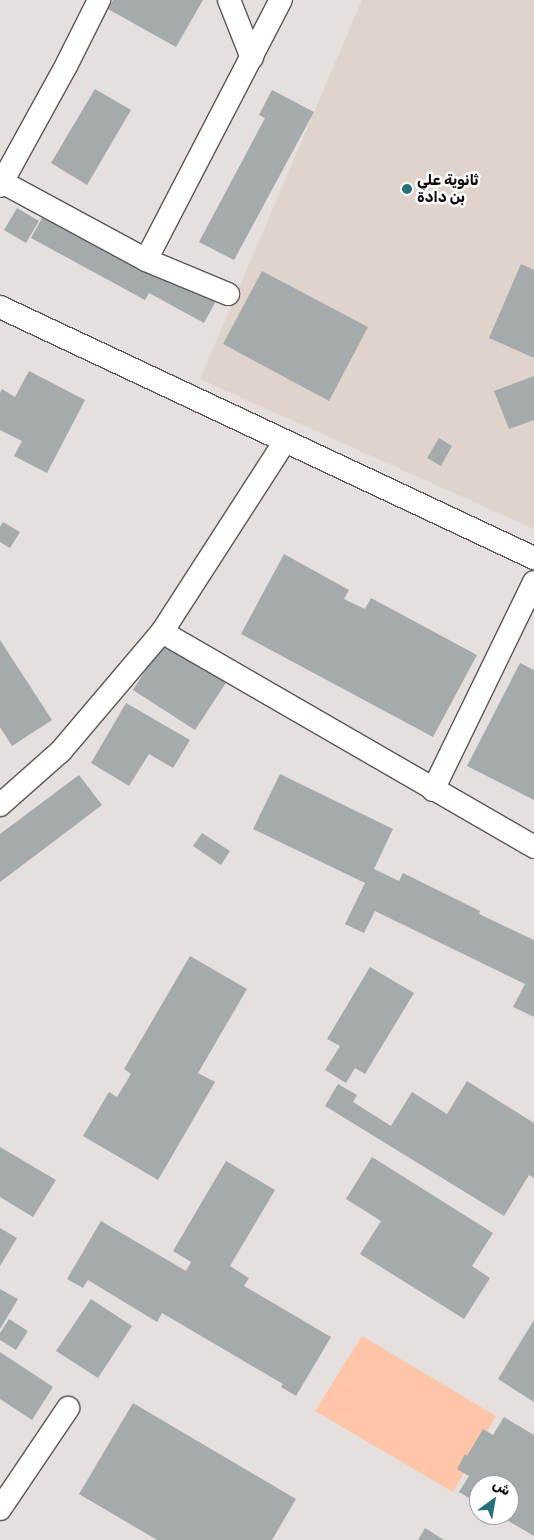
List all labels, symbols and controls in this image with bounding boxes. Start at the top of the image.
place label: ثانوية علي بن دادة [417,171,478,206]
marker: ثانوية علي بن دادة [401,183,413,195]
north arrow [469,1475,519,1525]
text: ش [490,1476,514,1500]

